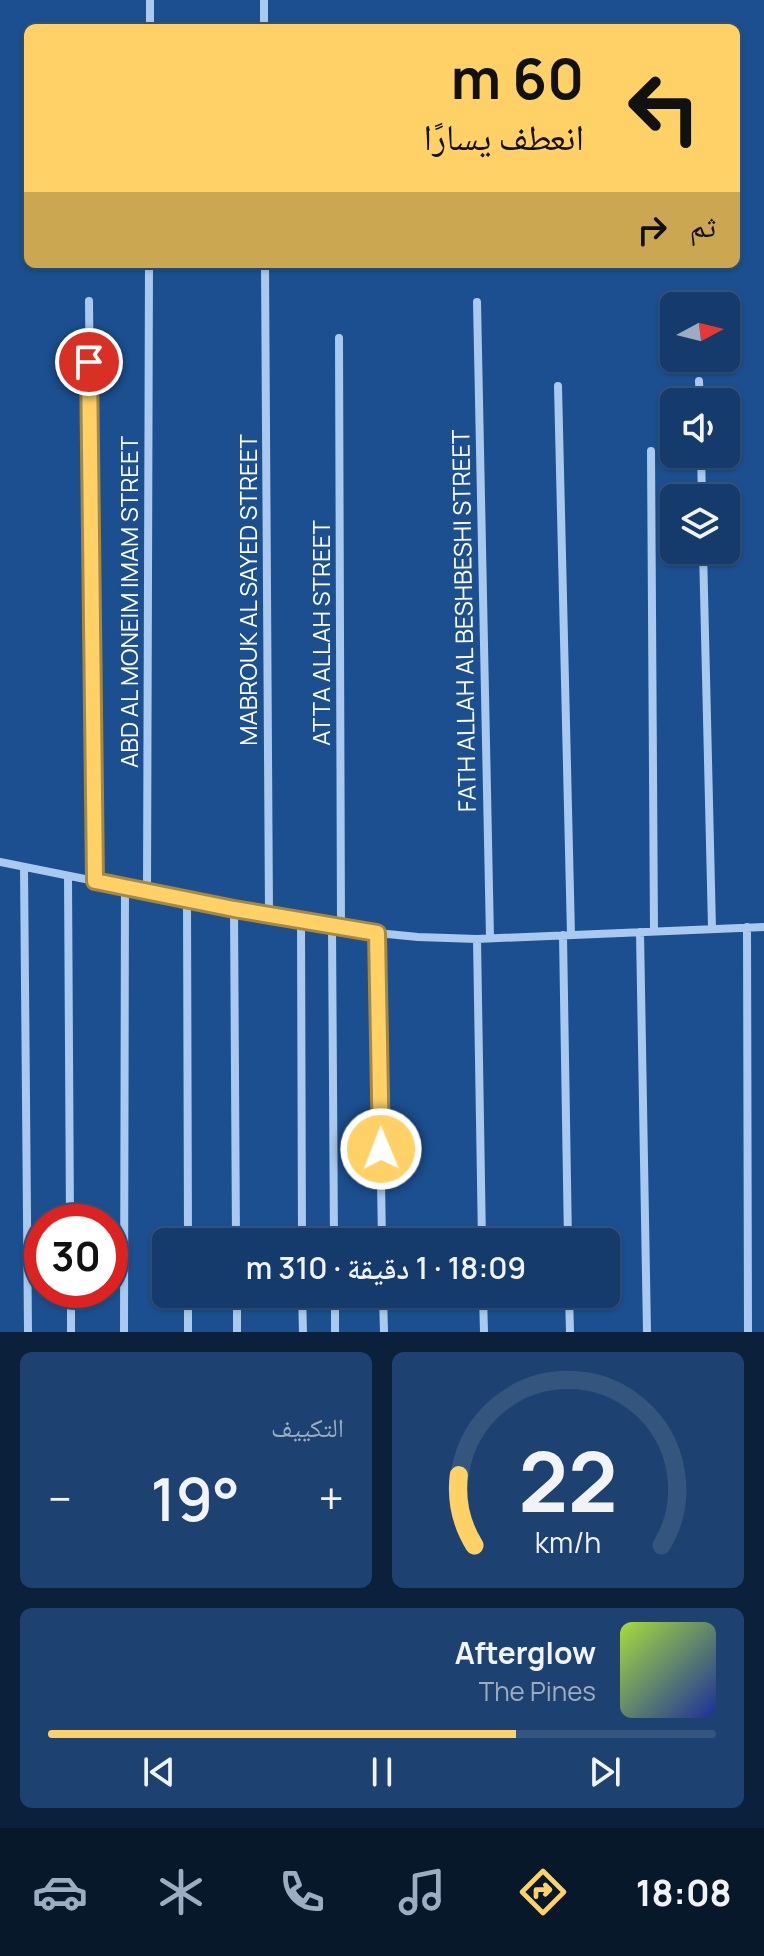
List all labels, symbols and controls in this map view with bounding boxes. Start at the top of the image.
text: 60 m [451,39,584,116]
icon: left [612,56,716,160]
text: انعطف يسارًا [424,112,584,161]
text: ثم [690,205,716,246]
icon: right [630,208,674,252]
north arrow [660,292,740,372]
map controls [660,292,740,564]
pin [55,328,123,396]
icon: arrive [67,340,111,384]
button: sound [660,388,740,468]
street label: FATH ALLAH AL BESHBESHI STREET [443,429,483,813]
street label: MABROUK AL SAYED STREET [231,434,264,746]
street label: ABD AL MONEIM IMAM STREET [112,435,145,768]
button: layers [660,484,740,564]
street label: ATTA ALLAH STREET [304,520,337,746]
position arrow [339,1107,423,1191]
speed limit sign: 30 [24,1204,128,1308]
text: 18:09 · 1 دقيقة · 310 m [246,1247,526,1288]
text: التكييف [271,1409,344,1445]
text: 22 [518,1423,618,1537]
text: 19° [150,1457,240,1539]
text: − [48,1468,72,1528]
text: + [319,1468,344,1528]
text: km/h [535,1523,601,1562]
text: Afterglow [455,1632,596,1673]
text: The Pines [479,1673,596,1709]
icon: previous [137,1750,181,1794]
icon: pause [360,1750,404,1794]
icon: next [583,1750,627,1794]
icon: car [32,1864,88,1920]
icon: climate [153,1864,209,1920]
icon: phone [274,1864,330,1920]
icon: music [394,1864,450,1920]
icon: directions [515,1864,571,1920]
text: 18:08 [636,1868,732,1917]

